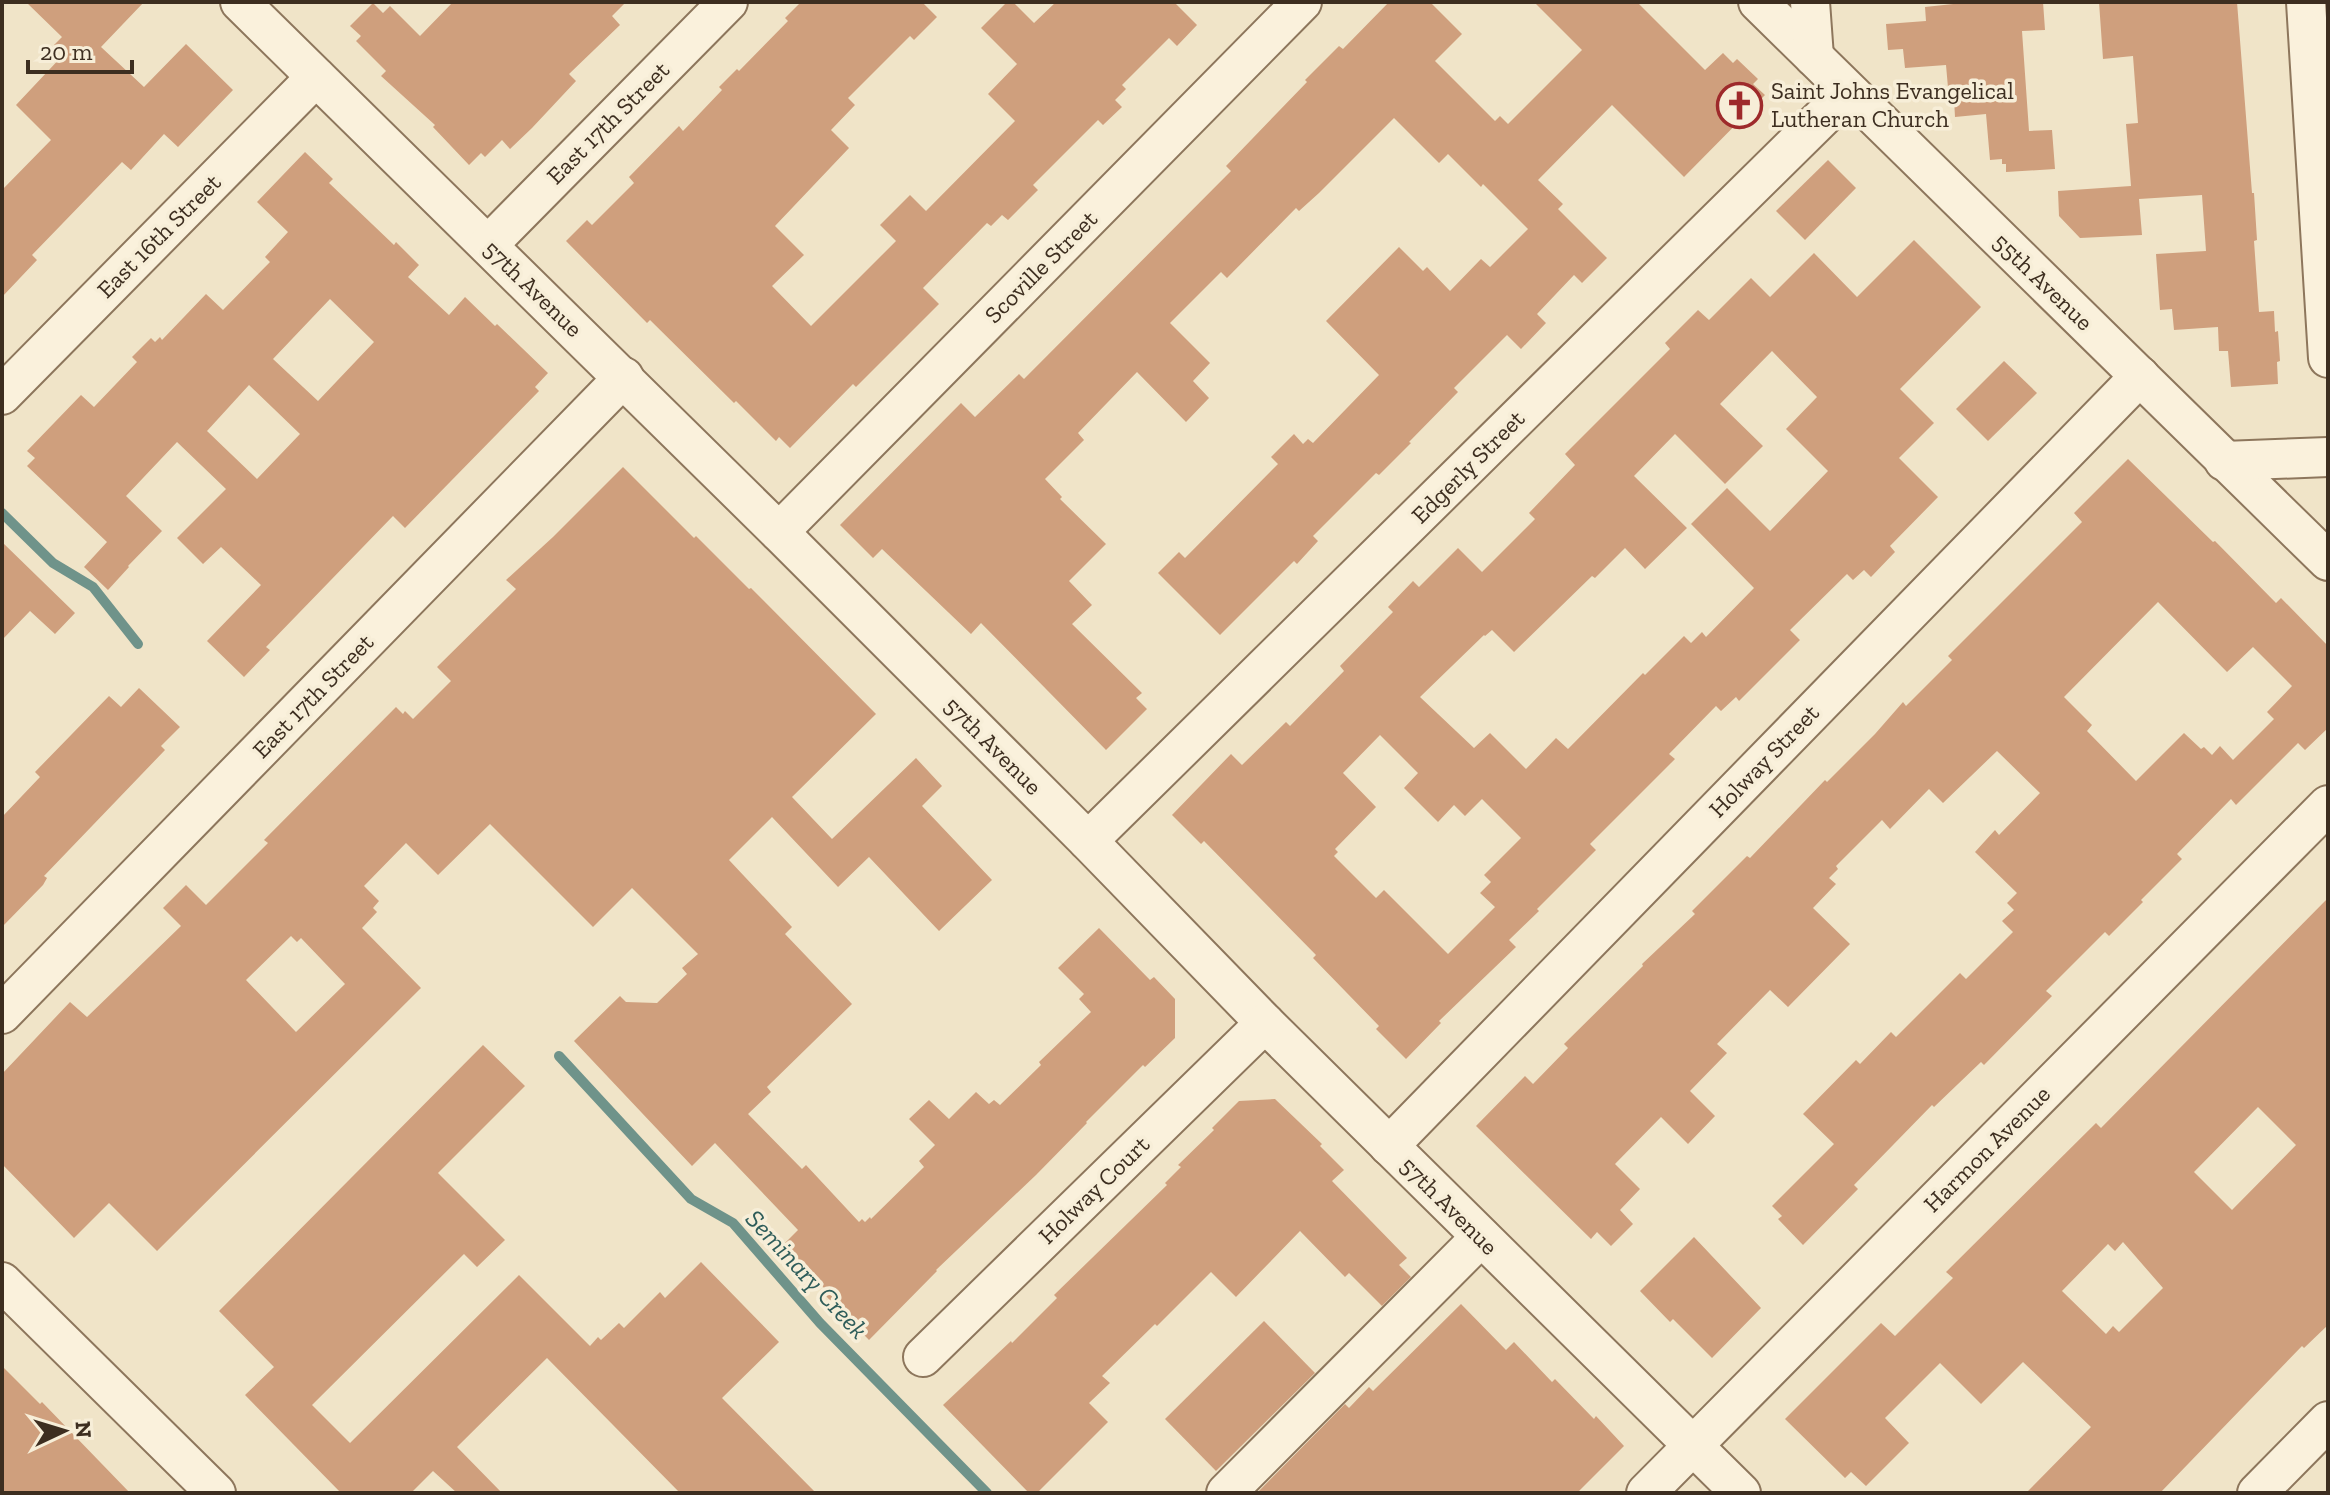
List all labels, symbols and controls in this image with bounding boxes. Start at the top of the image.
scale bar [28,24,132,74]
text: 20 m [40,37,93,66]
street label: East 17th Street [540,55,675,190]
place label: Saint Johns Evangelical Lutheran Church [1771,76,2014,133]
church icon: Saint Johns Evangelical Lutheran Church [1716,81,1764,129]
street label: East 16th Street [91,168,227,304]
street label: Scoville Street [978,204,1103,329]
street label: 55th Avenue [1987,227,2099,336]
street label: 57th Avenue [478,234,589,343]
street label: Edgerly Street [1405,404,1530,529]
street label: East 17th Street [246,627,379,764]
street label: 57th Avenue [938,691,1048,801]
street label: Holway Street [1703,698,1825,823]
street label: Harmon Avenue [1917,1079,2056,1218]
street label: Holway Court [1032,1130,1155,1250]
street label: 57th Avenue [1394,1151,1504,1261]
water label: Seminary Creek [739,1203,875,1345]
north arrow [24,1391,104,1471]
text: N [69,1420,98,1439]

